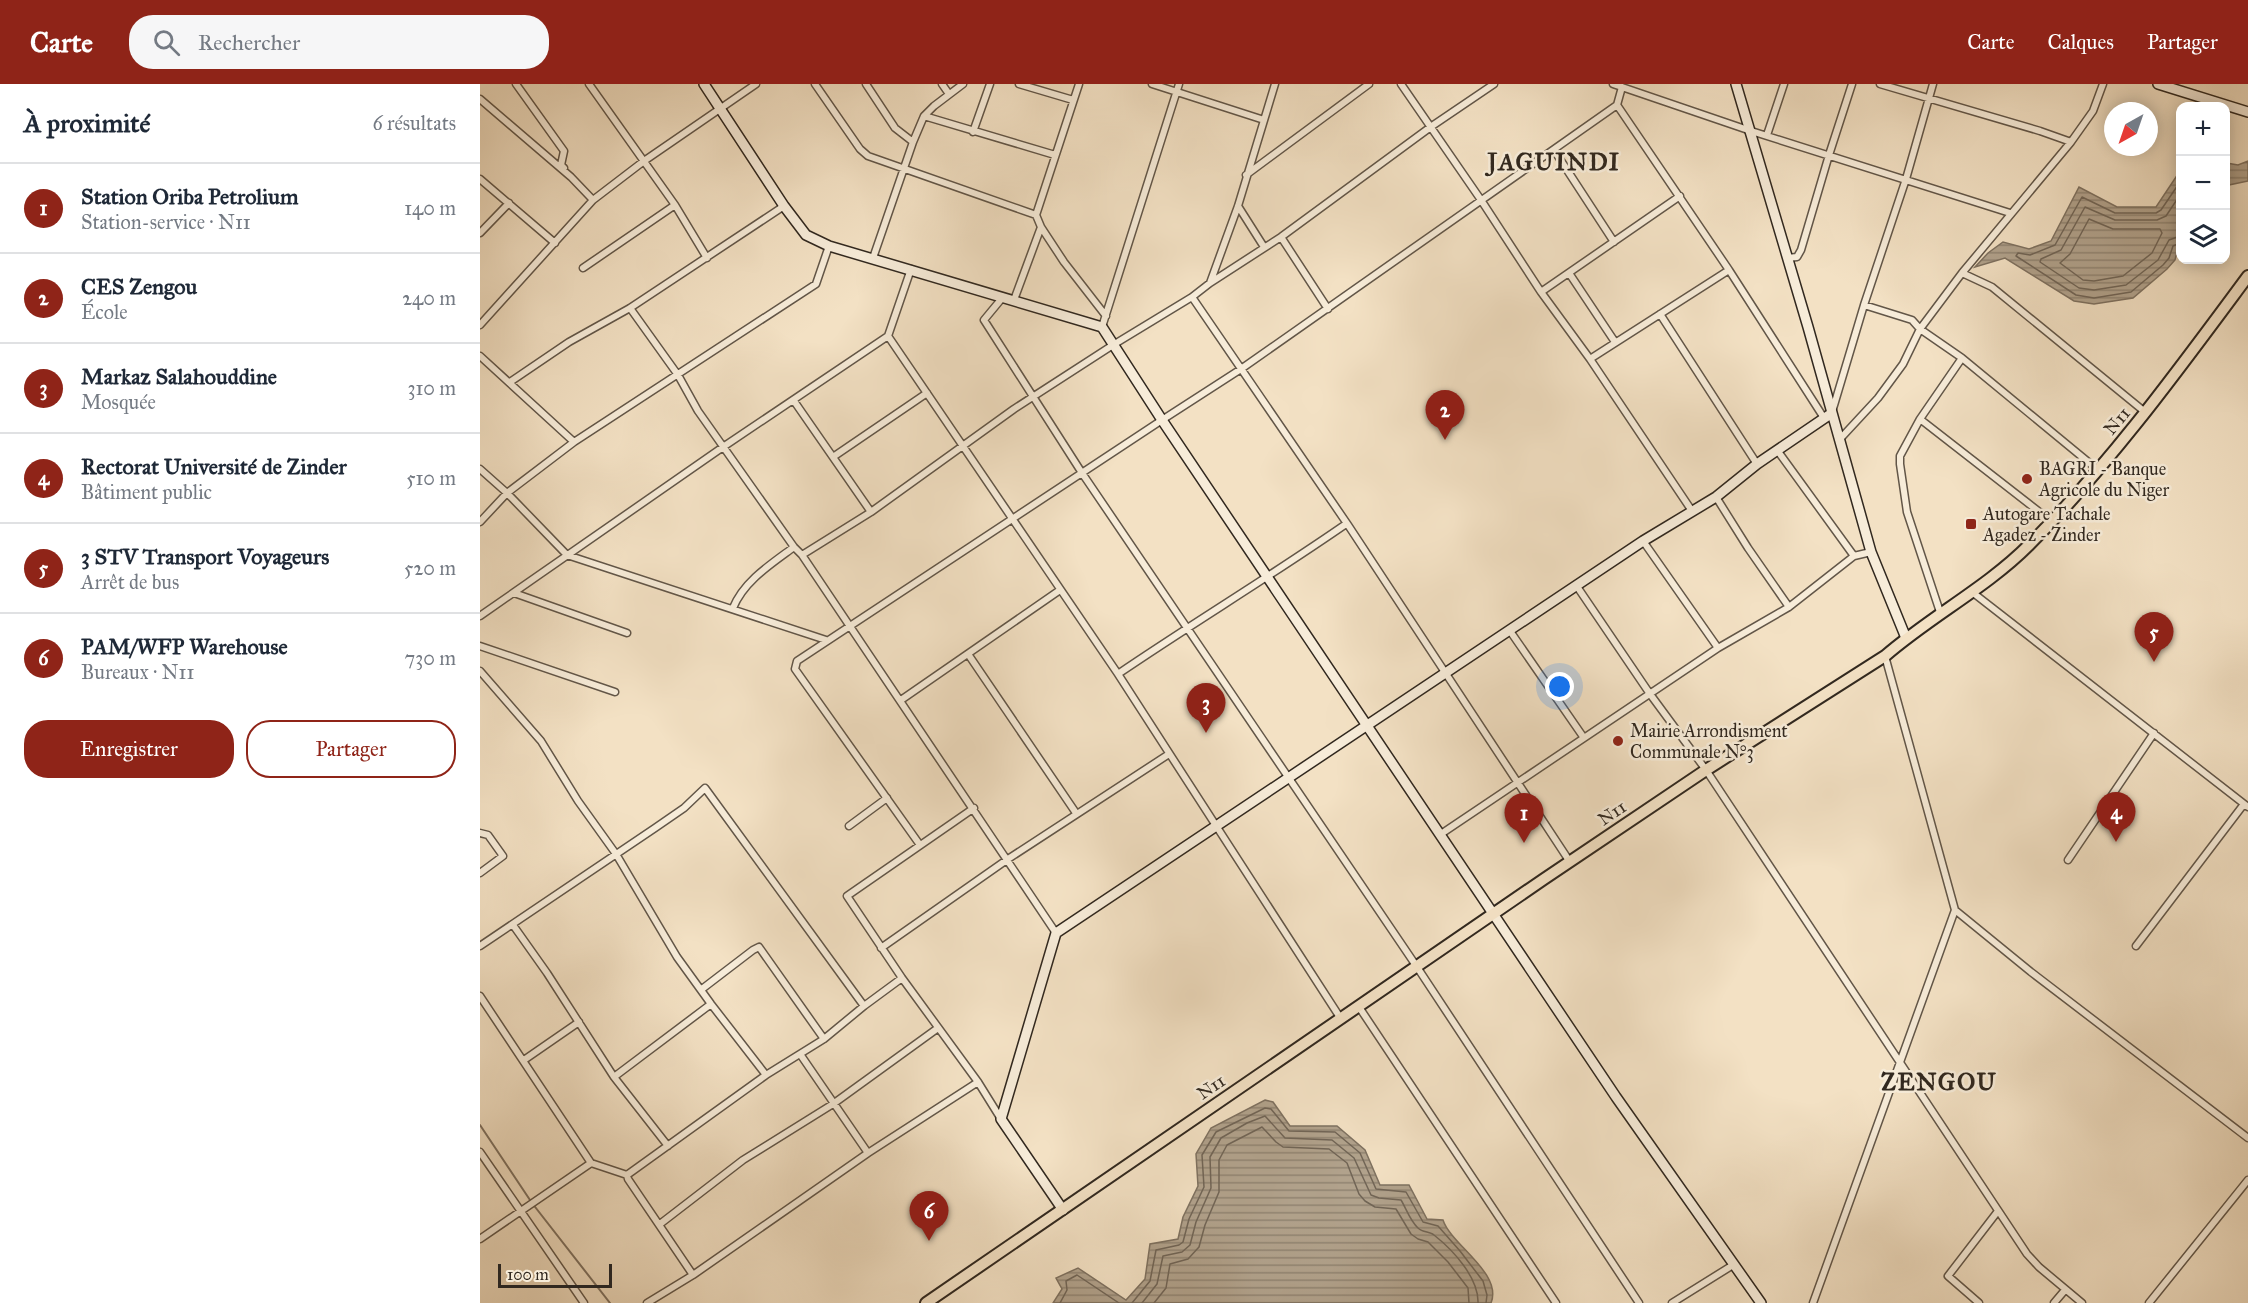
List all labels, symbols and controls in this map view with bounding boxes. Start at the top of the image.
search box [129,15,549,69]
text: Carte [30,25,93,60]
icon: search [150,26,183,59]
text: Rechercher [198,29,300,56]
text: Carte [1967,29,2014,55]
text: Calques [2047,29,2114,55]
text: Partager [2147,29,2218,55]
north arrow [2104,102,2158,156]
map controls [2176,102,2230,264]
button: + [2176,102,2230,156]
text: À proximité [24,107,150,139]
text: 6 résultats [373,111,456,135]
district label: JAGUINDI [1484,147,1621,177]
button: − [2176,156,2230,210]
text: Station Oriba Petrolium [81,183,298,210]
text: 1 [40,196,47,220]
text: 140 m [404,196,456,220]
text: Station-service · N11 [81,210,251,234]
button: layers [2176,210,2230,264]
text: CES Zengou [81,273,197,300]
text: 2 [39,286,48,310]
text: 240 m [402,286,456,310]
text: École [81,300,128,324]
text: Markaz Salahouddine [81,363,277,390]
text: 3 [40,376,48,400]
text: 310 m [407,376,456,400]
text: Mosquée [81,390,156,414]
pin: 2 [1426,390,1464,440]
street label: N11 [2099,403,2135,439]
text: Rectorat Université de Zinder [81,453,347,480]
place label: BAGRI - Banque Agricole du Niger [2038,458,2170,502]
text: 4 [38,466,49,490]
text: 510 m [406,466,456,490]
marker: BAGRI - Banque Agricole du Niger [2020,472,2034,486]
text: Bâtiment public [81,480,212,504]
place label: Autogare Tachale Agadez - Zinder [1982,503,2110,547]
marker: Autogare Tachale Agadez - Zinder [1964,517,1978,531]
text: 3 STV Transport Voyageurs [81,543,329,570]
text: 5 [39,556,48,580]
text: 520 m [404,556,456,580]
text: Arrêt de bus [81,570,179,594]
pin: 5 [2134,612,2174,662]
text: PAM/WFP Warehouse [81,633,288,660]
text: 6 [38,646,49,670]
text: 730 m [405,646,456,670]
text: Bureaux · N11 [81,660,194,684]
your location [1545,672,1574,701]
pin: 3 [1186,684,1226,733]
button: Enregistrer [24,720,234,778]
button: Partager [246,720,456,778]
place label: Mairie Arrondisment Communale N°3 [1630,720,1788,763]
marker: Mairie Arrondisment Communale N°3 [1611,734,1625,748]
pin: 4 [2096,792,2136,842]
pin: 1 [1504,794,1544,843]
street label: N11 [1594,796,1630,830]
district label: ZENGOU [1881,1067,1997,1097]
street label: N11 [1193,1070,1229,1104]
pin: 6 [910,1192,948,1241]
scale bar [498,1261,612,1288]
text: 100 m [507,1265,549,1284]

